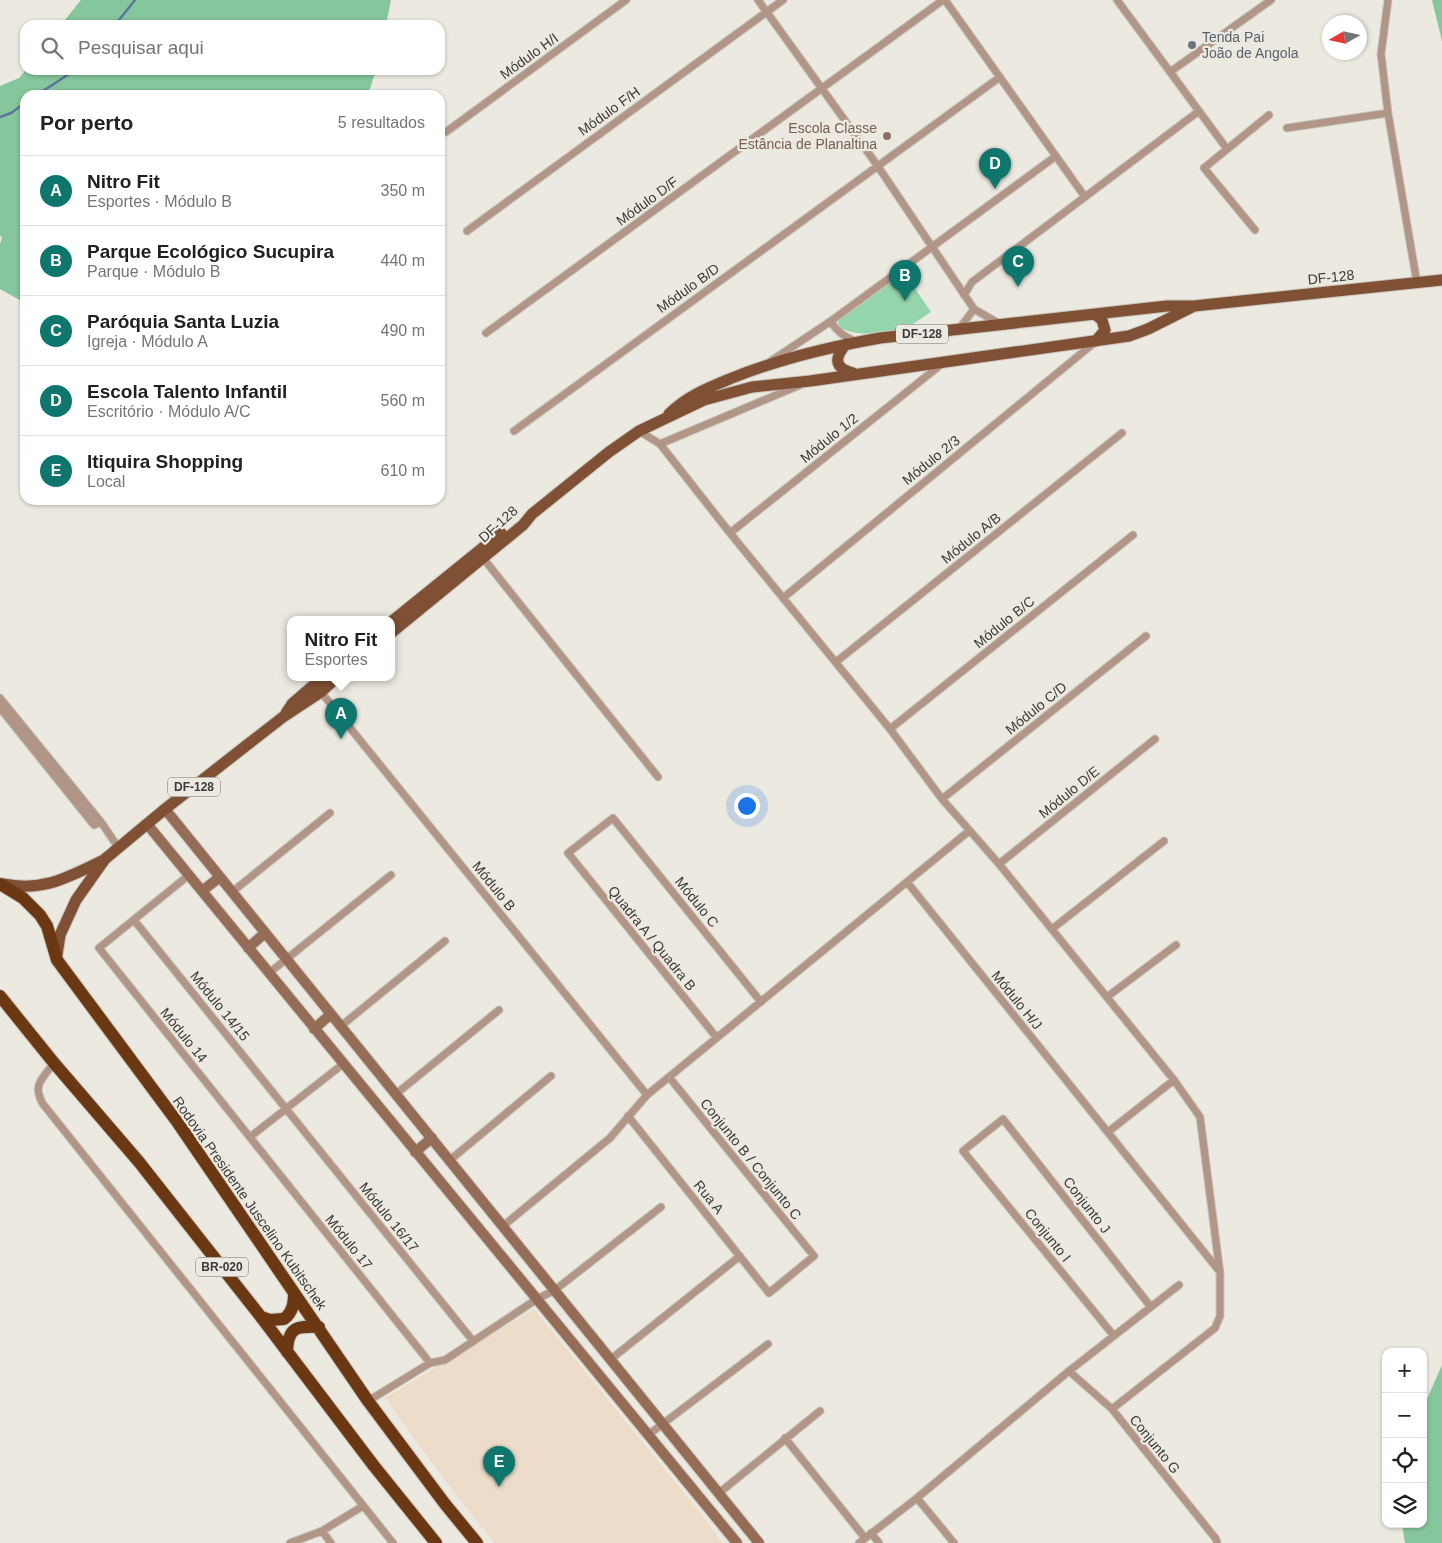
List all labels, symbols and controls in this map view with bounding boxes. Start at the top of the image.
north arrow [1322,15,1367,60]
search box [20,20,445,75]
place label: Tenda Pai João de Angola [1202,29,1299,61]
street label: Módulo H/I [497,30,561,82]
icon: search [38,34,66,62]
text: Pesquisar aqui [78,37,204,58]
marker: Tenda Pai João de Angola [1186,39,1198,51]
street label: Módulo F/H [575,83,643,139]
text: Por perto [40,111,133,134]
text: 5 resultados [338,114,425,131]
place label: Escola Classe Estância de Planaltina [738,120,877,152]
marker: Escola Classe Estância de Planaltina [881,130,893,142]
pin: D [979,148,1011,189]
text: Nitro Fit [87,171,160,192]
street label: Módulo D/F [613,173,681,229]
text: A [50,182,62,199]
text: 350 m [381,182,425,199]
text: Esportes · Módulo B [87,193,232,210]
text: Parque Ecológico Sucupira [87,241,334,262]
pin: C [1002,246,1034,287]
text: B [50,252,62,269]
text: 440 m [381,252,425,269]
street label: Módulo B/D [654,260,722,316]
pin: B [889,260,921,301]
text: Parque · Módulo B [87,263,220,280]
street label: DF-128 [1307,267,1355,287]
text: Paróquia Santa Luzia [87,311,279,332]
text: C [50,322,62,339]
text: 490 m [381,322,425,339]
road number: DF-128 [896,324,948,344]
text: Igreja · Módulo A [87,333,208,350]
text: Escola Talento Infantil [87,381,287,402]
text: D [50,392,62,409]
text: 560 m [381,392,425,409]
text: Escritório · Módulo A/C [87,403,251,420]
street label: Módulo 1/2 [797,410,861,466]
street label: Módulo 2/3 [899,432,963,488]
text: Itiquira Shopping [87,451,243,472]
text: E [51,462,61,479]
text: 610 m [381,462,425,479]
text: Local [87,473,125,490]
street label: DF-128 [475,502,521,546]
street label: Módulo A/B [938,509,1004,567]
street label: Módulo B/C [971,593,1037,651]
popup [287,616,395,681]
text: Nitro Fit [305,629,377,650]
text: Esportes [305,651,368,668]
street label: Módulo C/D [1002,679,1070,737]
pin: A [325,698,357,739]
street label: Módulo D/E [1036,763,1102,821]
road number: DF-128 [168,778,220,796]
your location [734,793,760,819]
street label: Módulo B [469,858,519,914]
street label: Módulo C [672,874,722,930]
street label: Quadra A / Quadra B [605,882,699,994]
street label: Módulo H/J [989,967,1045,1033]
street label: Módulo 14/15 [187,968,253,1044]
street label: Módulo 14 [157,1005,211,1066]
street label: Rodovia Presidente Juscelino Kubitschek [170,1093,331,1314]
street label: Conjunto B / Conjunto C [697,1095,805,1223]
street label: Conjunto J [1060,1174,1114,1236]
street label: Rua A [691,1177,728,1217]
street label: Módulo 16/17 [356,1179,422,1255]
street label: Conjunto I [1022,1205,1074,1265]
street label: Módulo 17 [322,1212,376,1273]
road number: BR-020 [196,1258,248,1276]
map controls [1382,1348,1427,1528]
button: + [1382,1348,1427,1393]
button: − [1382,1393,1427,1438]
street label: Conjunto G [1126,1411,1184,1477]
button: locate [1382,1438,1427,1483]
pin: E [483,1446,515,1487]
button: layers [1382,1483,1427,1528]

